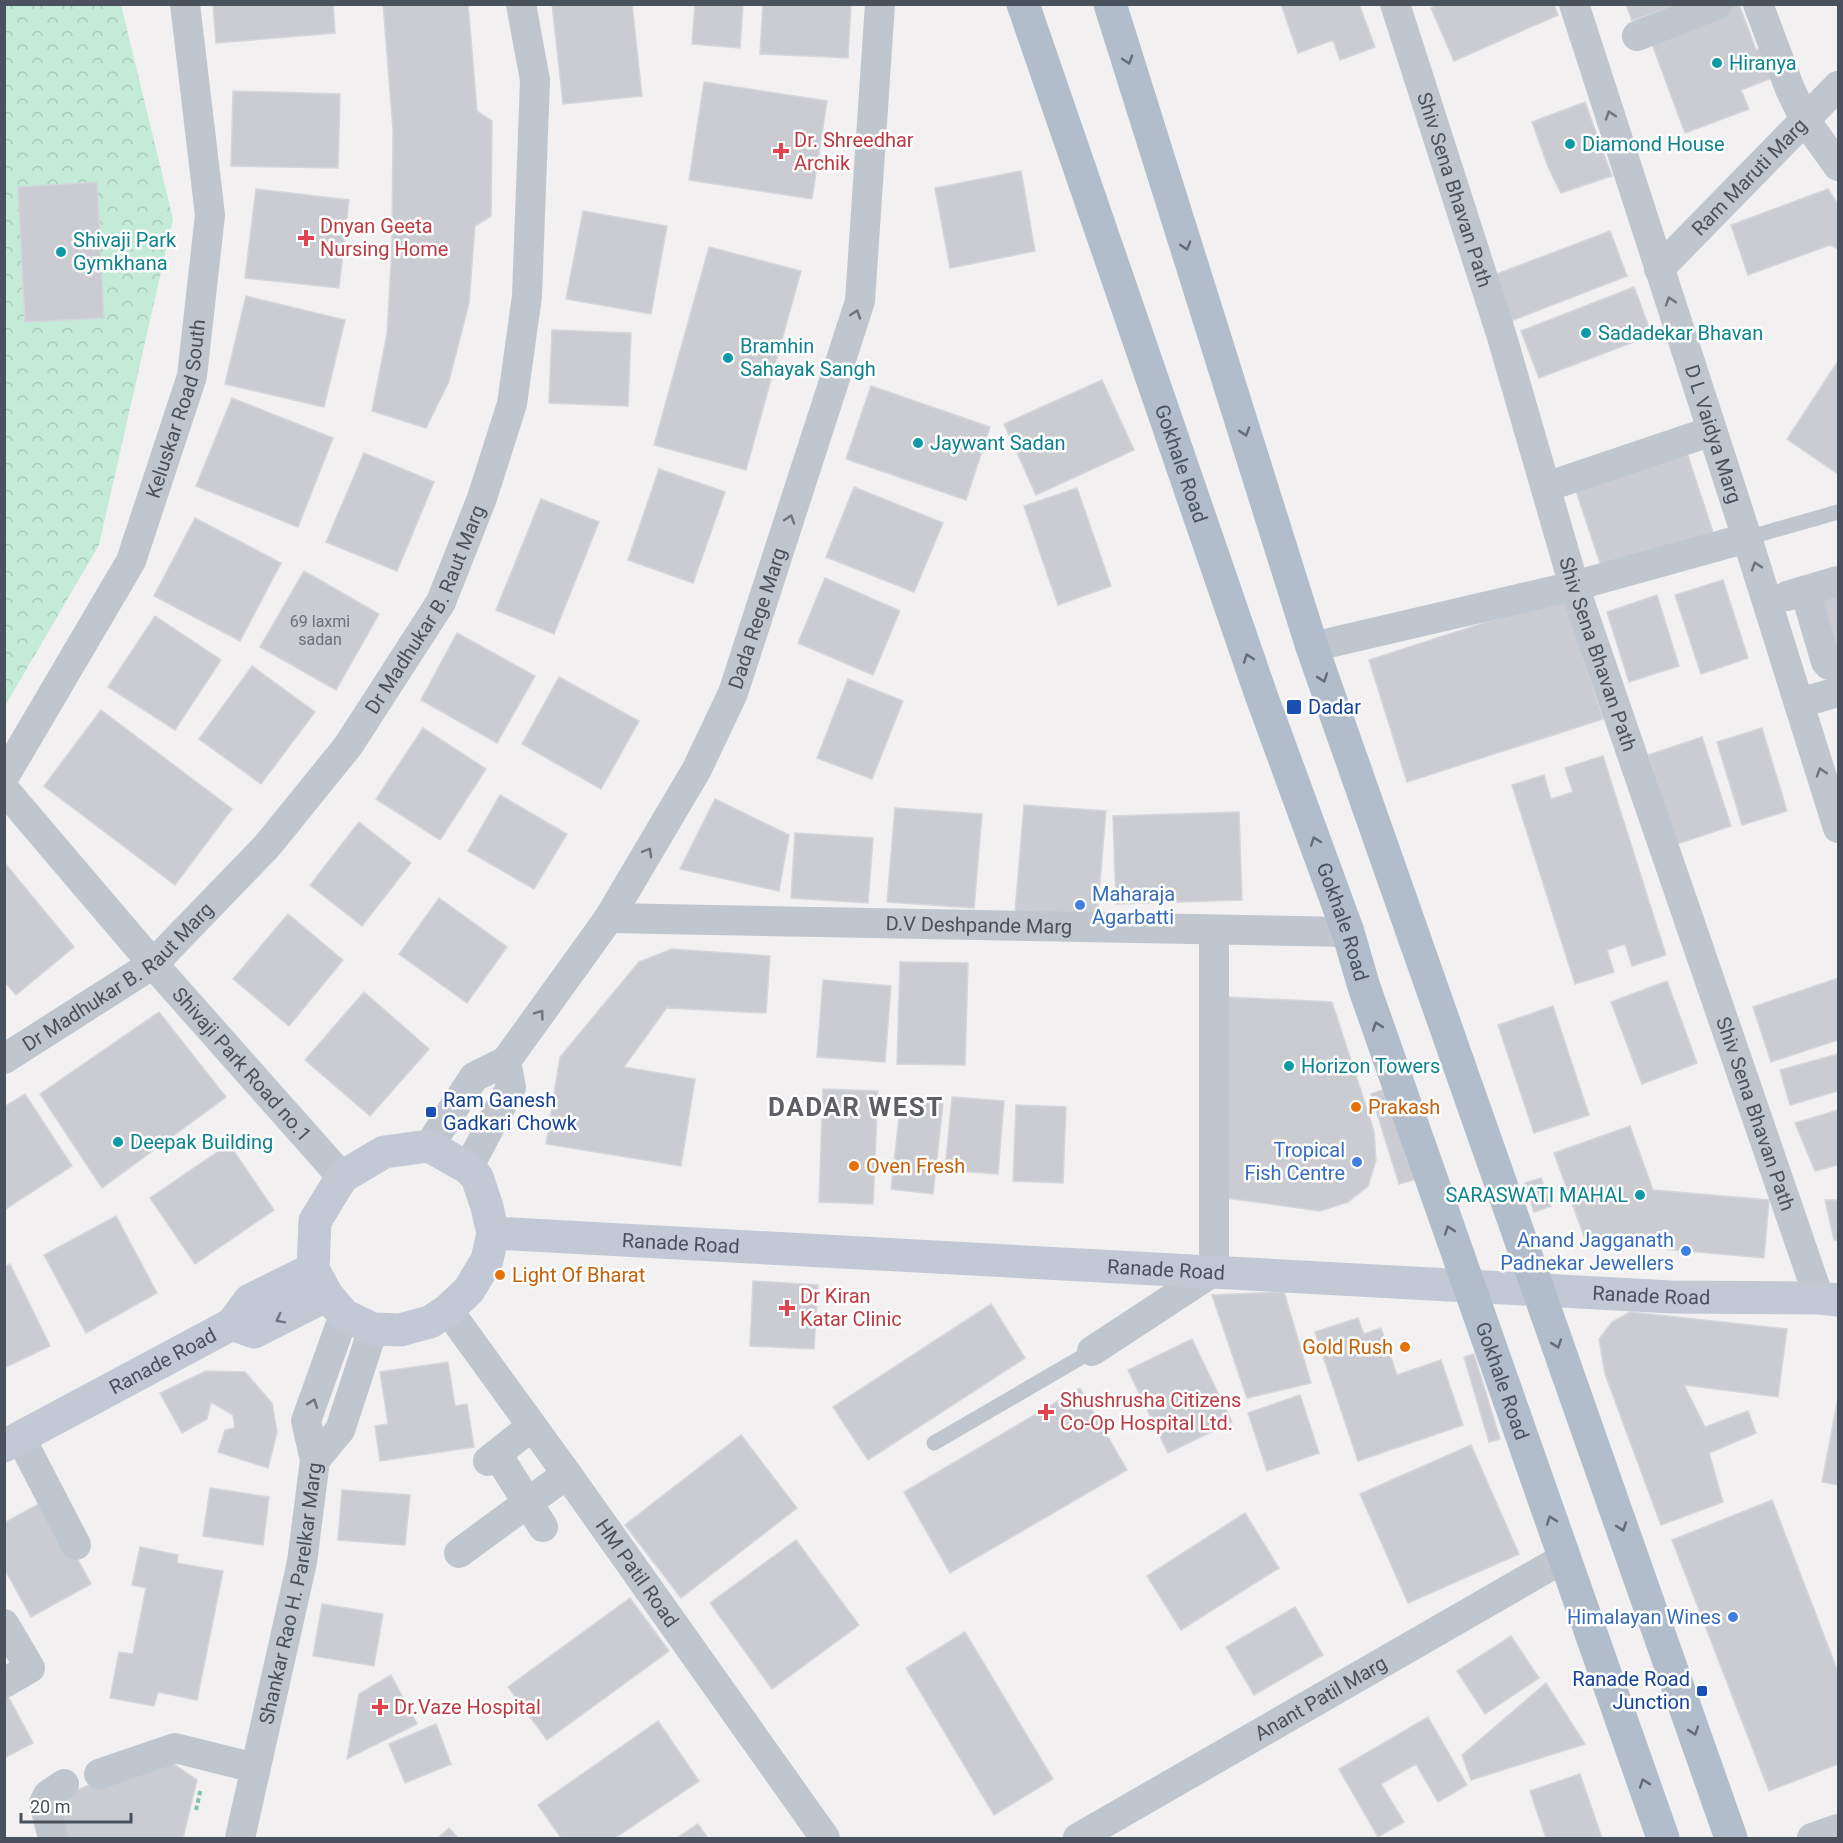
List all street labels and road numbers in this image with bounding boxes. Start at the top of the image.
street label: Shiv Sena Bhavan Path [1412,89,1497,290]
street label: Ram Maruti Marg [1687,113,1812,240]
street label: Keluskar Road South [141,318,210,501]
street label: D L Vaidya Marg [1680,362,1747,506]
street label: Gokhale Road [1150,401,1213,526]
street label: Dr Madhukar B. Raut Marg [360,502,490,718]
street label: Dada Rege Marg [723,545,791,692]
street label: Shiv Sena Bhavan Path [1554,554,1642,754]
street label: Gokhale Road [1312,859,1374,984]
street label: Dr Madhukar B. Raut Marg [18,897,218,1056]
street label: D.V Deshpande Marg [886,911,1072,939]
street label: Shivaji Park Road no.1 [167,982,317,1146]
street label: Shiv Sena Bhavan Path [1711,1014,1800,1214]
street label: Ranade Road [621,1228,740,1258]
street label: Ranade Road [1106,1254,1226,1285]
street label: Ranade Road [1592,1281,1710,1309]
street label: Gokhale Road [1471,1319,1534,1443]
street label: Ranade Road [105,1323,220,1399]
street label: Shankar Rao H. Parelkar Marg [254,1461,327,1727]
street label: HM Patil Road [591,1514,684,1632]
street label: Anant Patil Marg [1250,1651,1391,1746]

